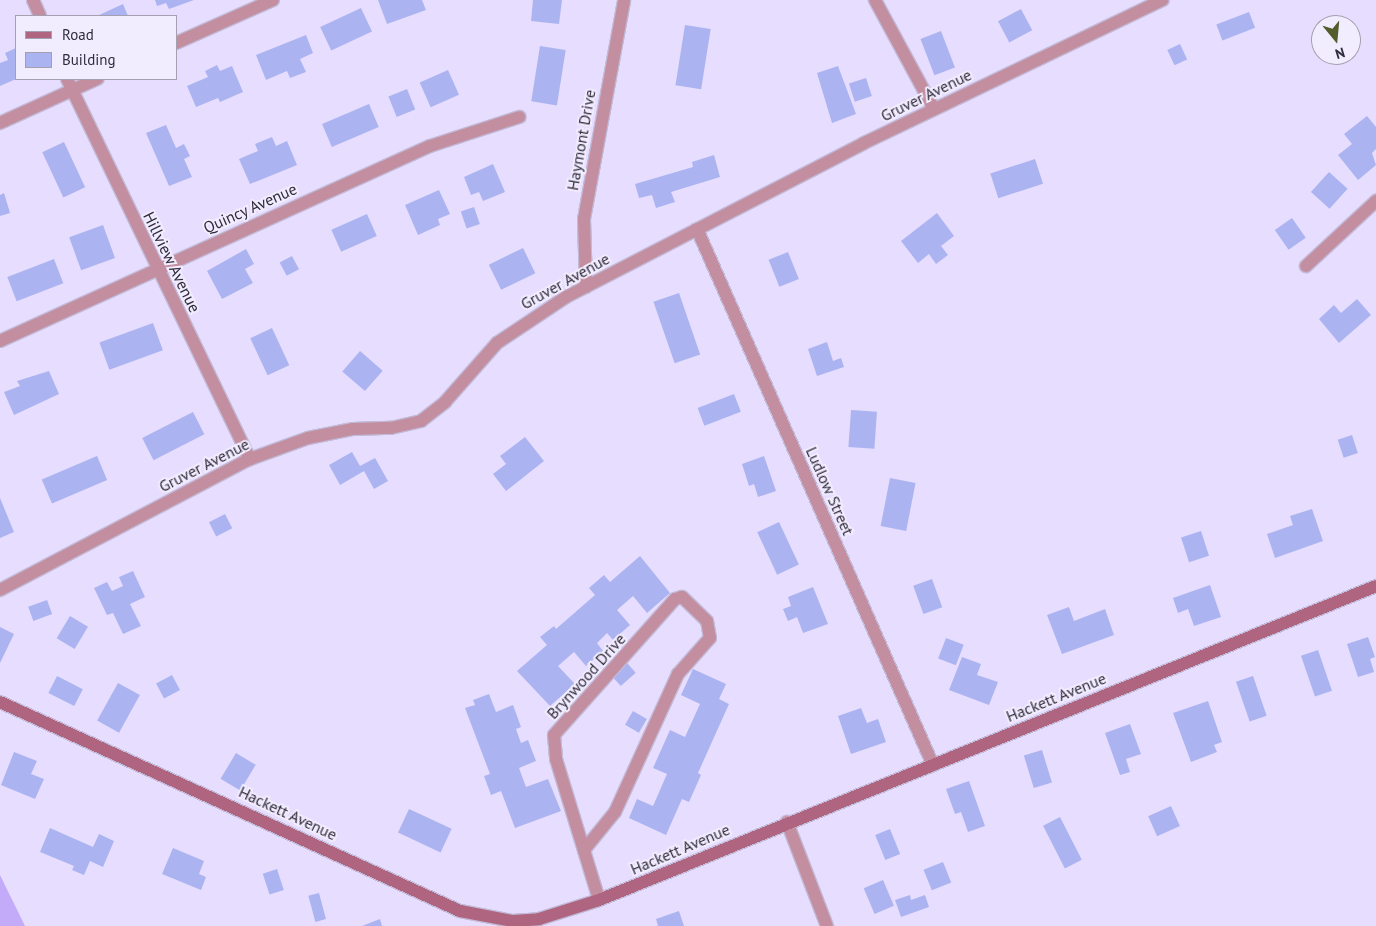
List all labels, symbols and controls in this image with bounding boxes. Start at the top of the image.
legend [15,15,178,80]
north arrow [1311,15,1361,65]
text: Road [62,25,94,44]
text: N [1333,43,1347,63]
text: Building [62,50,116,69]
street label: Gruver Avenue [877,65,975,125]
street label: Haymont Drive [563,88,599,192]
street label: Quincy Avenue [200,179,300,237]
street label: Hillview Avenue [139,208,205,316]
street label: Gruver Avenue [517,249,613,313]
street label: Gruver Avenue [155,434,253,496]
street label: Ludlow Street [802,444,858,538]
street label: Brynwood Drive [543,629,629,723]
street label: Hackett Avenue [1003,668,1109,726]
street label: Hackett Avenue [236,782,340,844]
street label: Hackett Avenue [627,819,733,879]

